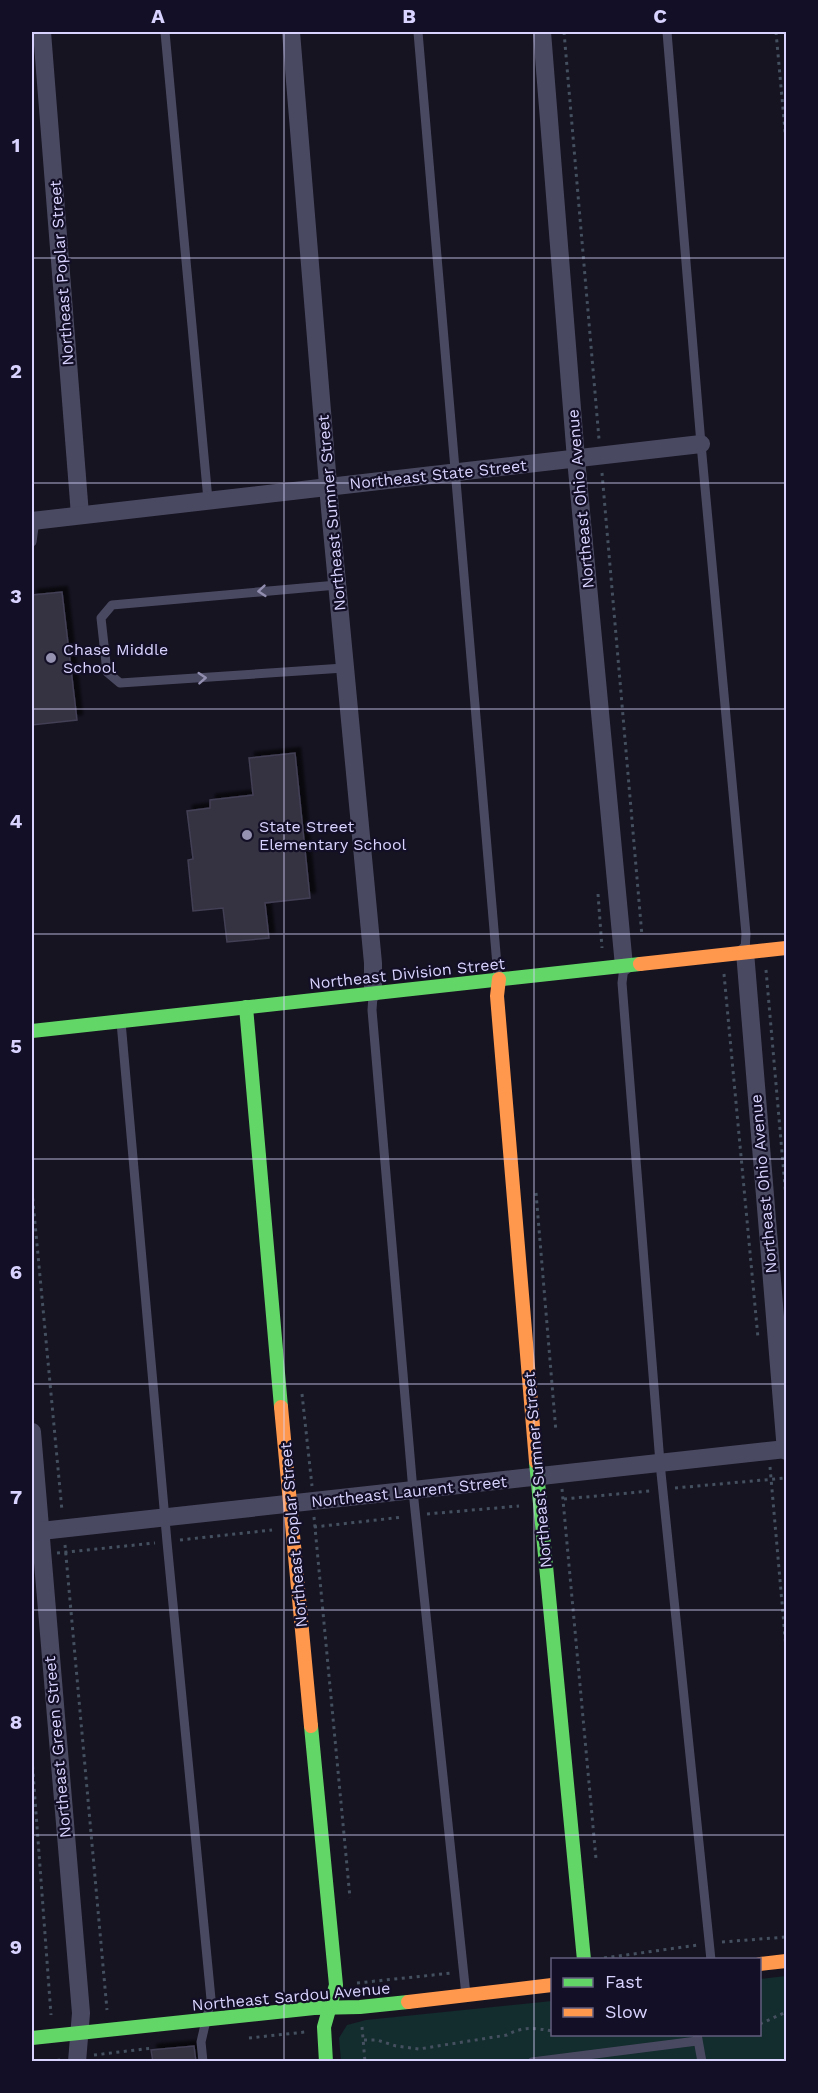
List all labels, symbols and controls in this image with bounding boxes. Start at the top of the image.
text: A [151,4,165,28]
text: B [402,4,416,28]
text: C [653,4,667,28]
text: 1 [12,133,20,157]
street label: Northeast Poplar Street [46,179,77,366]
text: 2 [10,359,22,383]
street label: Northeast Ohio Avenue [563,409,598,589]
street label: Northeast Sumner Street [313,414,350,612]
street label: Northeast State Street [349,456,528,493]
text: 3 [10,584,22,608]
one-way arrow [257,584,266,597]
place label: Chase Middle School [63,640,168,677]
marker: Chase Middle School [44,651,58,665]
one-way arrow [198,671,207,684]
text: 4 [10,809,23,833]
place label: State Street Elementary School [259,817,407,854]
marker: State Street Elementary School [240,828,254,842]
street label: Northeast Division Street [308,954,506,993]
text: 5 [10,1034,22,1058]
street label: Northeast Ohio Avenue [746,1094,781,1274]
text: 6 [10,1260,22,1284]
street label: Northeast Sumner Street [519,1371,556,1569]
street label: Northeast Poplar Street [276,1441,311,1628]
street label: Northeast Laurent Street [310,1472,508,1511]
text: 7 [10,1485,22,1509]
street label: Northeast Green Street [40,1655,75,1839]
text: 8 [10,1710,22,1734]
text: 9 [10,1935,22,1959]
legend [551,1958,761,2036]
text: Fast [605,1971,643,1992]
street label: Northeast Sardou Avenue [191,1978,391,2015]
text: Slow [605,2001,648,2022]

